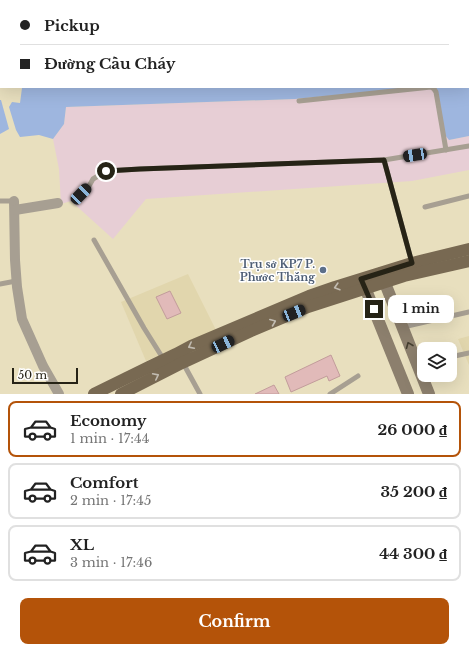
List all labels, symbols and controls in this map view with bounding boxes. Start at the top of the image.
text: Pickup [44,16,100,35]
text: Đường Cầu Cháy [44,54,176,73]
car [402,147,428,163]
route start [97,162,115,180]
car [68,181,94,207]
place label: Trụ sở KP7 P. Phước Thắng [240,257,315,284]
marker: Trụ sở KP7 P. Phước Thắng [318,265,328,275]
one-way arrow [334,282,341,291]
callout: 1 min [388,295,454,323]
route end [365,300,383,318]
text: 1 min [402,300,440,317]
car [281,303,307,323]
one-way arrow [270,318,277,326]
car [210,333,236,355]
one-way arrow [188,341,195,349]
one-way arrow [406,341,414,349]
map controls [417,342,457,382]
button: layers [417,342,457,382]
scale bar [12,366,78,385]
text: 50 m [18,368,47,382]
one-way arrow [151,374,159,381]
icon: car [22,411,58,447]
text: Economy [70,411,147,430]
text: 26 000 ₫ [377,420,447,439]
text: 1 min · 17:44 [70,430,149,447]
icon: car [22,473,58,509]
text: Comfort [70,473,138,492]
text: 35 200 ₫ [380,482,447,501]
text: 2 min · 17:45 [70,492,151,509]
icon: car [22,535,58,571]
text: XL [70,535,94,554]
text: 44 300 ₫ [379,544,447,563]
text: 3 min · 17:46 [70,554,152,571]
button: Confirm [20,598,449,644]

